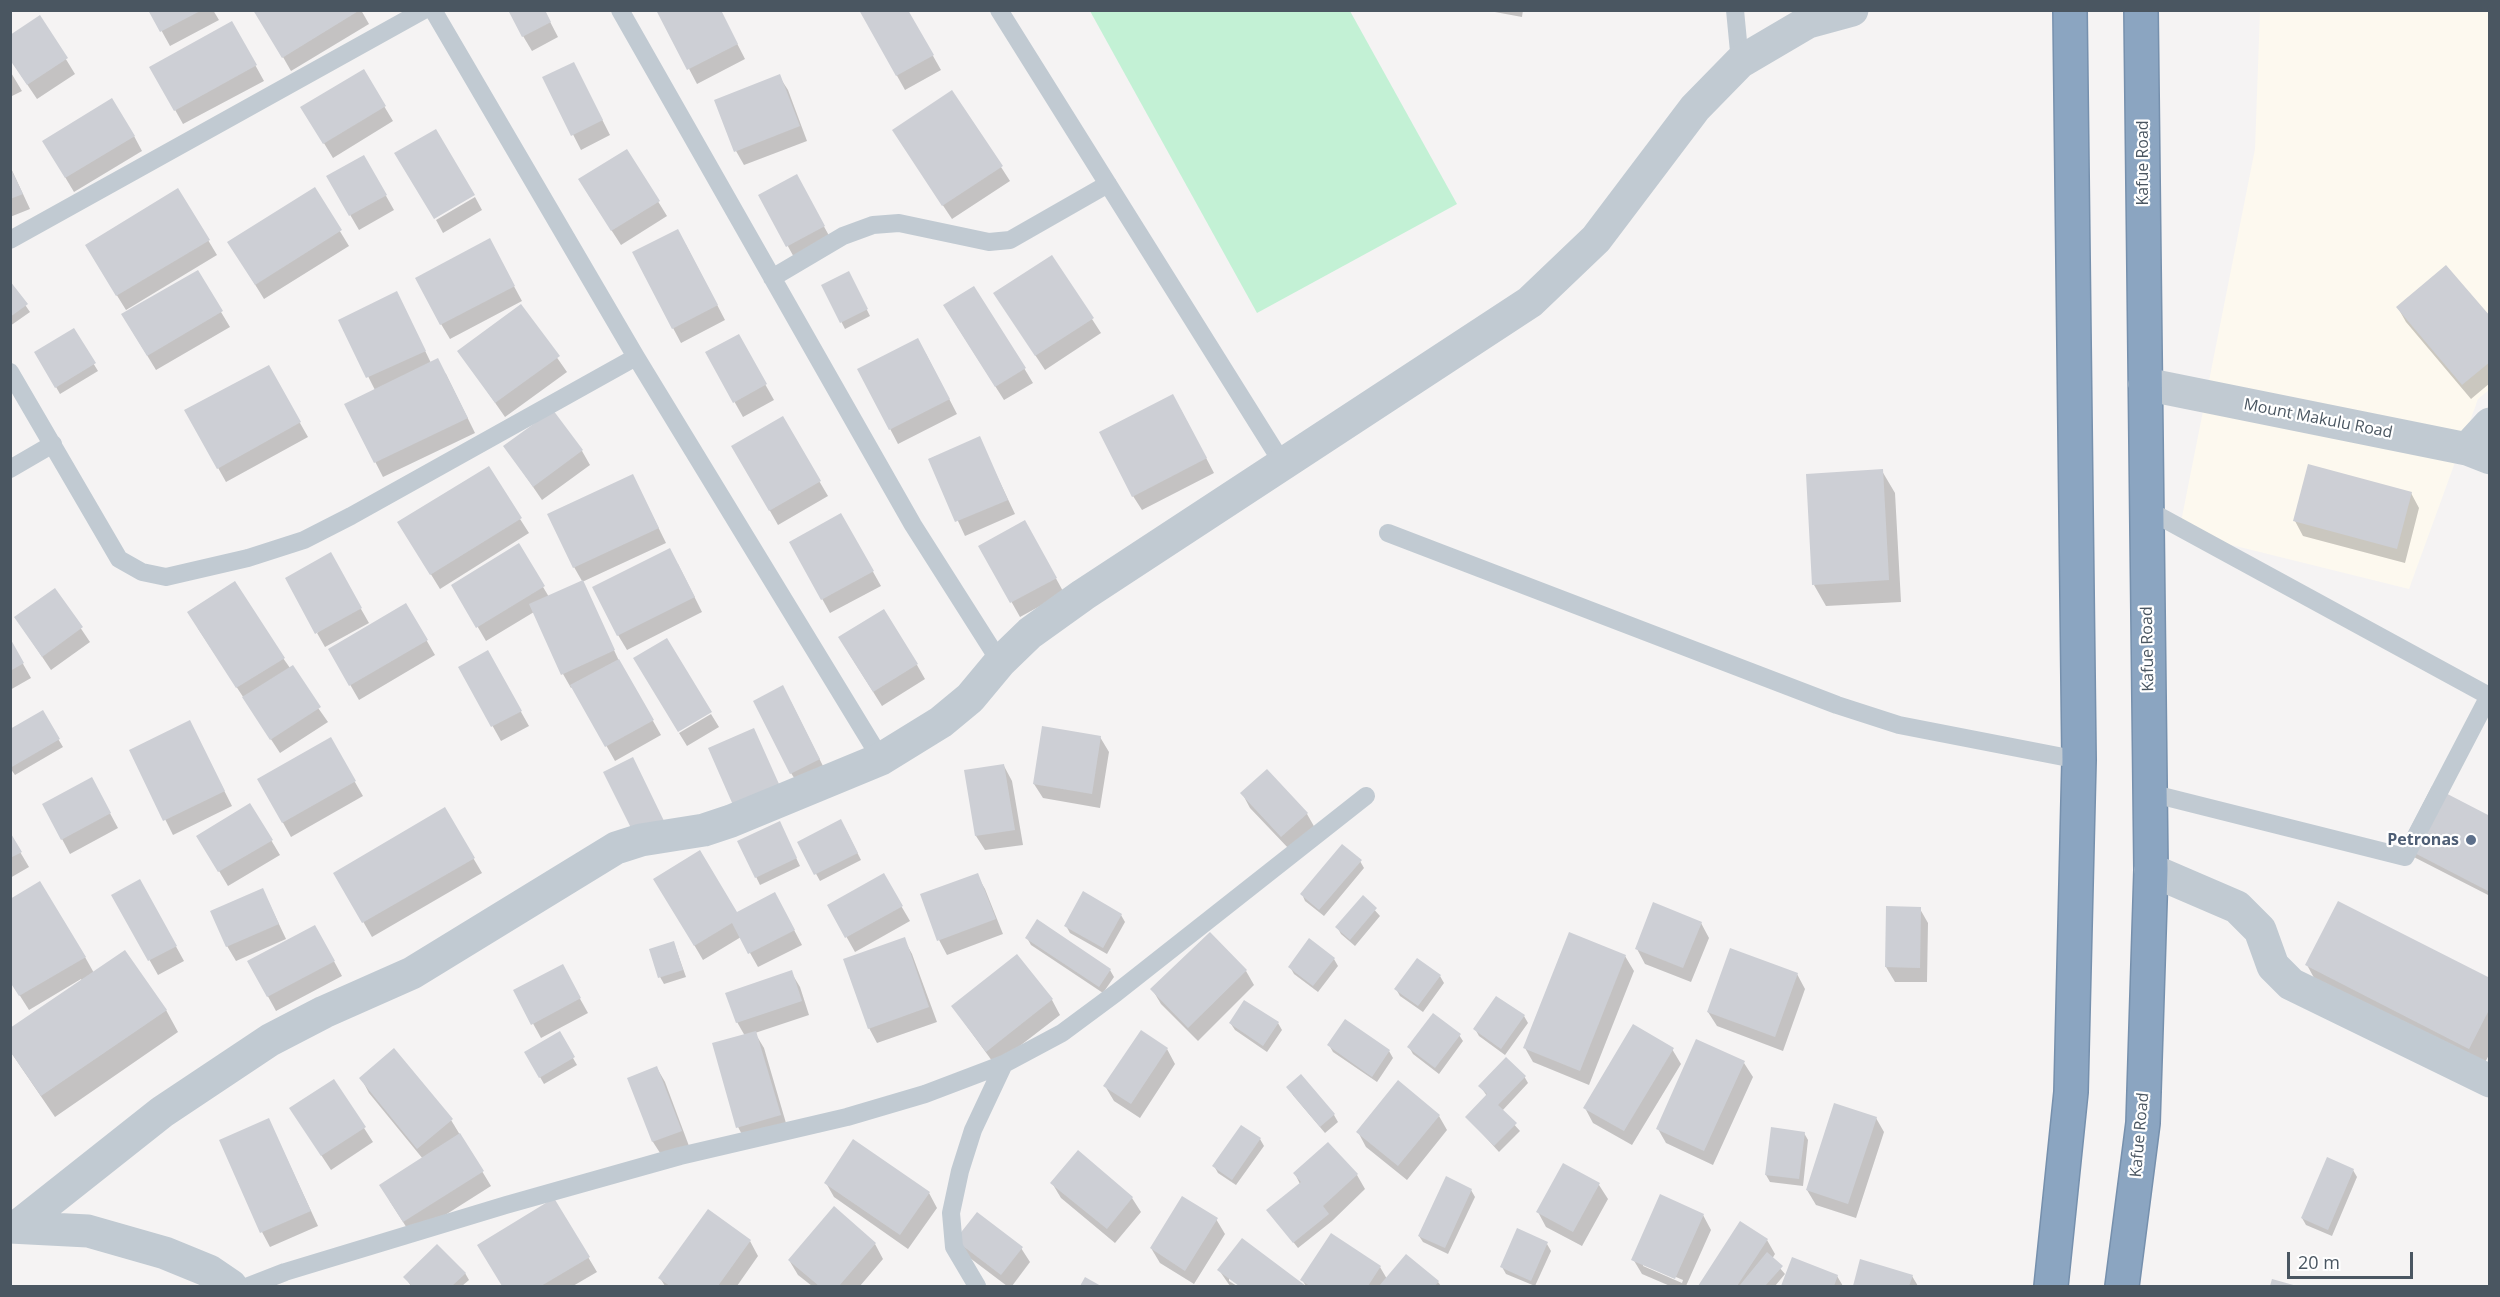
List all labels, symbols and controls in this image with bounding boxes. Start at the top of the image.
street label: Kafue Road [2133,120,2153,206]
street label: Mount Makulu Road [2242,395,2394,443]
street label: Kafue Road [2138,606,2158,692]
place label: Petronas [2387,830,2459,850]
marker: Petronas [2464,833,2478,847]
street label: Kafue Road [2127,1092,2153,1178]
scale bar [2290,1240,2416,1278]
text: 20 m [2298,1250,2340,1274]

